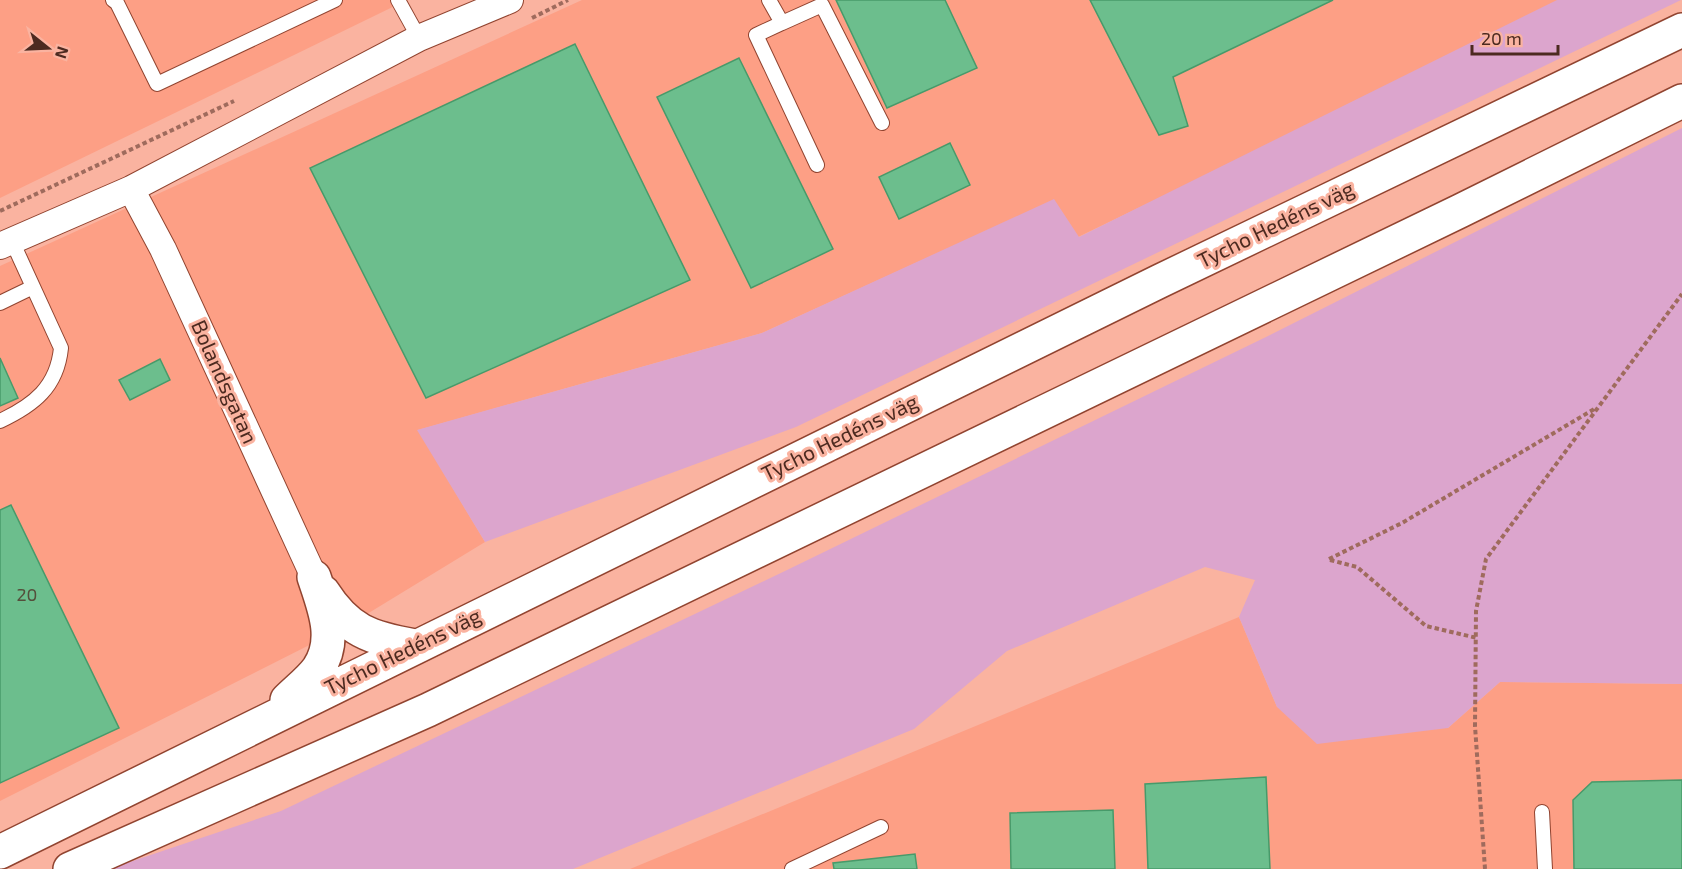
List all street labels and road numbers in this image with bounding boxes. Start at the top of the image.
street label: Tycho Hedéns väg [1193,175,1358,272]
street label: Bolandsgatan [187,316,264,447]
street label: Tycho Hedéns väg [757,388,922,485]
street label: Tycho Hedéns väg [320,602,485,699]

